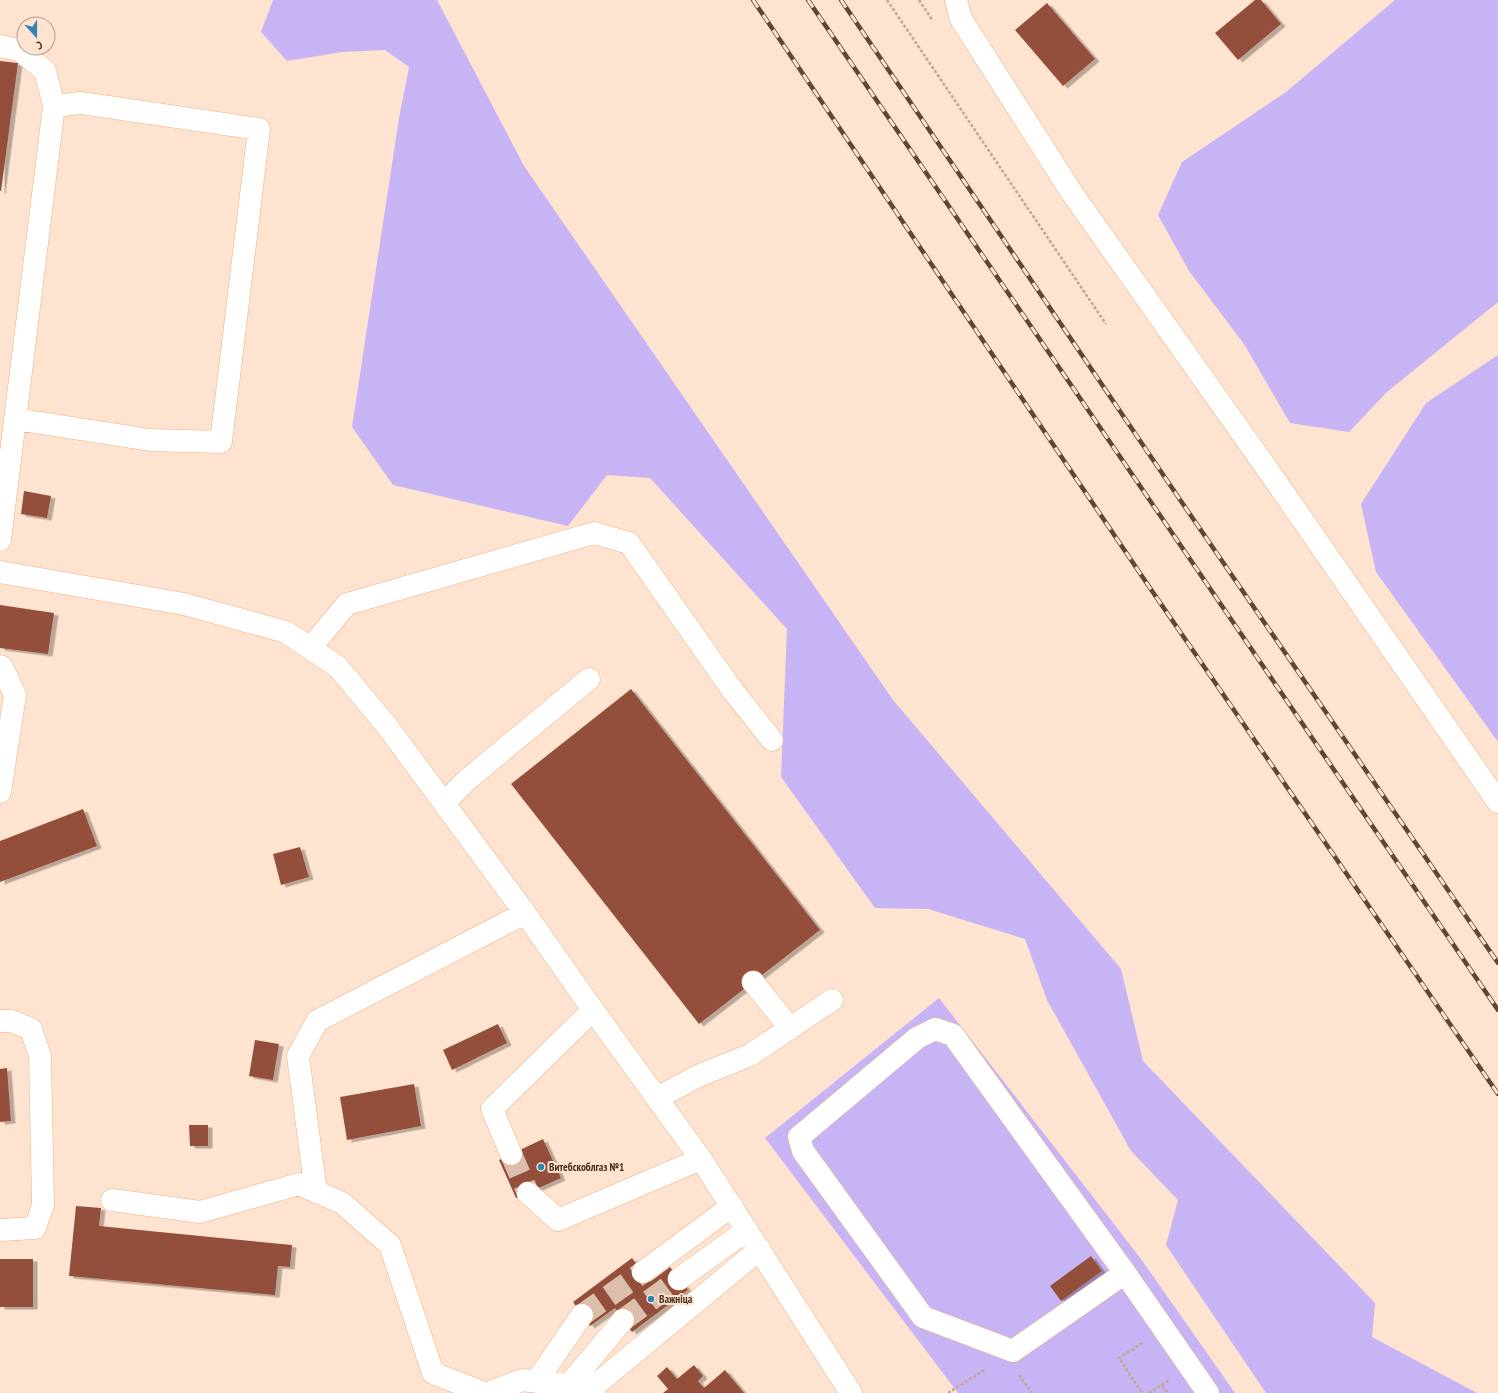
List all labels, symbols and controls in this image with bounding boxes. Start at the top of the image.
north arrow [16,16,56,56]
text: С [35,38,44,53]
place label: Витебскоблгаз №1 [549,1160,624,1174]
marker: Витебскоблгаз №1 [536,1162,546,1172]
place label: Важніца [659,1292,693,1306]
marker: Важніца [646,1294,656,1304]

